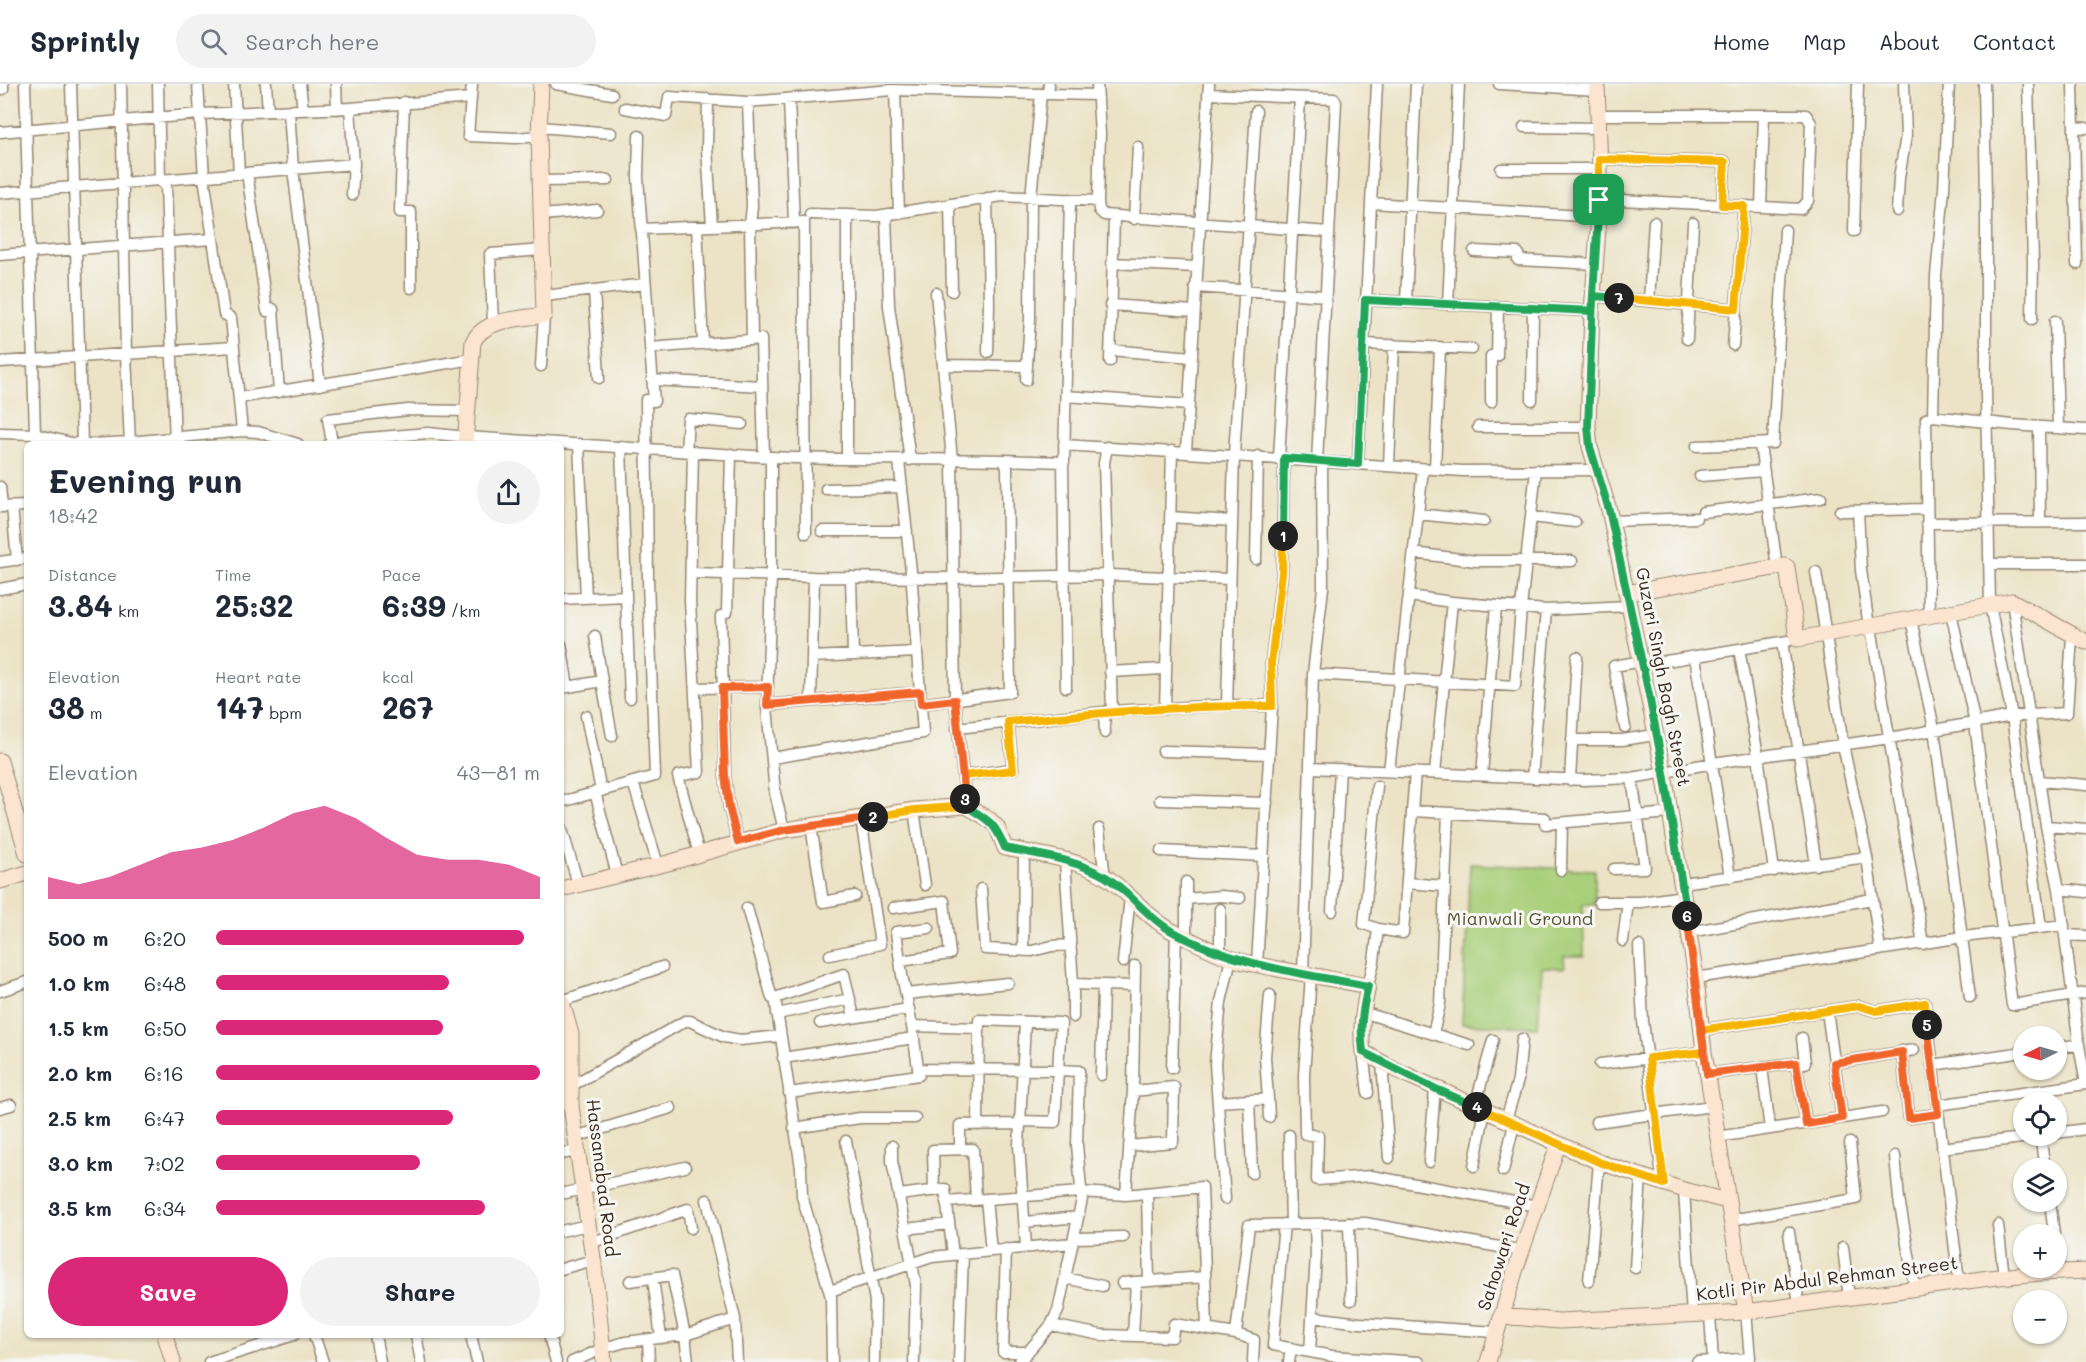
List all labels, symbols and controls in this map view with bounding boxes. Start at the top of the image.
search box [176,14,596,68]
text: Sprintly [30,23,140,59]
icon: search [197,25,230,58]
text: Search here [245,27,379,56]
text: Home [1713,28,1770,55]
text: Map [1803,28,1846,55]
text: About [1879,28,1940,55]
text: Contact [1973,28,2056,55]
pin [1573,174,1624,225]
icon: arrive [1582,183,1615,216]
pin: 7 [1604,283,1634,313]
text: 7 [1615,287,1623,308]
text: Evening run [48,458,242,501]
button: share [477,461,540,524]
text: 18:42 [48,502,98,528]
pin: 1 [1268,521,1298,551]
text: 1 [1279,525,1287,546]
text: Distance [48,564,117,585]
text: Time [215,564,251,585]
text: Pace [382,564,421,585]
street label: Guzari Singh Bagh Street [1631,565,1697,788]
text: 3.84 [48,585,113,625]
text: 25:32 [215,585,294,625]
text: 6:39 [382,585,446,625]
text: km [113,600,139,621]
text: /km [446,600,480,621]
text: Elevation [48,666,120,687]
text: Heart rate [215,666,301,687]
text: kcal [382,666,414,687]
text: 38 [48,687,85,727]
text: 147 [215,687,264,727]
text: 267 [382,687,434,727]
text: m [85,702,102,723]
text: bpm [264,702,302,723]
text: Elevation [48,759,138,785]
text: 43–81 m [457,759,540,785]
pin: 3 [950,784,980,814]
text: 3 [960,788,970,809]
pin: 2 [858,802,888,832]
text: 2 [869,806,877,827]
pin: 6 [1672,901,1702,931]
text: 6 [1682,905,1692,926]
park label: Mianwali Ground [1447,906,1593,930]
text: 500 m [48,925,108,951]
text: 6:20 [144,925,186,951]
text: 1.0 km [48,970,110,996]
text: 6:48 [144,970,186,996]
pin: 5 [1912,1010,1942,1040]
text: 5 [1922,1014,1932,1035]
text: 1.5 km [48,1015,109,1041]
text: 6:50 [144,1015,186,1041]
north arrow [2013,1026,2067,1080]
map controls [2013,1026,2067,1344]
text: 2.0 km [48,1060,112,1086]
text: 6:16 [144,1060,183,1086]
pin: 4 [1462,1092,1492,1122]
button: locate [2013,1092,2067,1146]
text: 4 [1472,1096,1482,1117]
street label: Hassanabad Road [581,1098,625,1258]
text: 2.5 km [48,1105,111,1131]
text: 6:47 [144,1105,185,1131]
text: 3.0 km [48,1150,113,1176]
text: 7:02 [144,1150,185,1176]
button: layers [2013,1158,2067,1212]
street label: Sahowari Road [1471,1180,1535,1313]
text: 3.5 km [48,1195,112,1221]
text: 6:34 [144,1195,186,1221]
button: + [2013,1224,2067,1278]
street label: Kotli Pir Abdul Rehman Street [1695,1250,1959,1306]
button: Save [48,1257,288,1326]
button: Share [300,1257,540,1326]
button: − [2013,1290,2067,1344]

